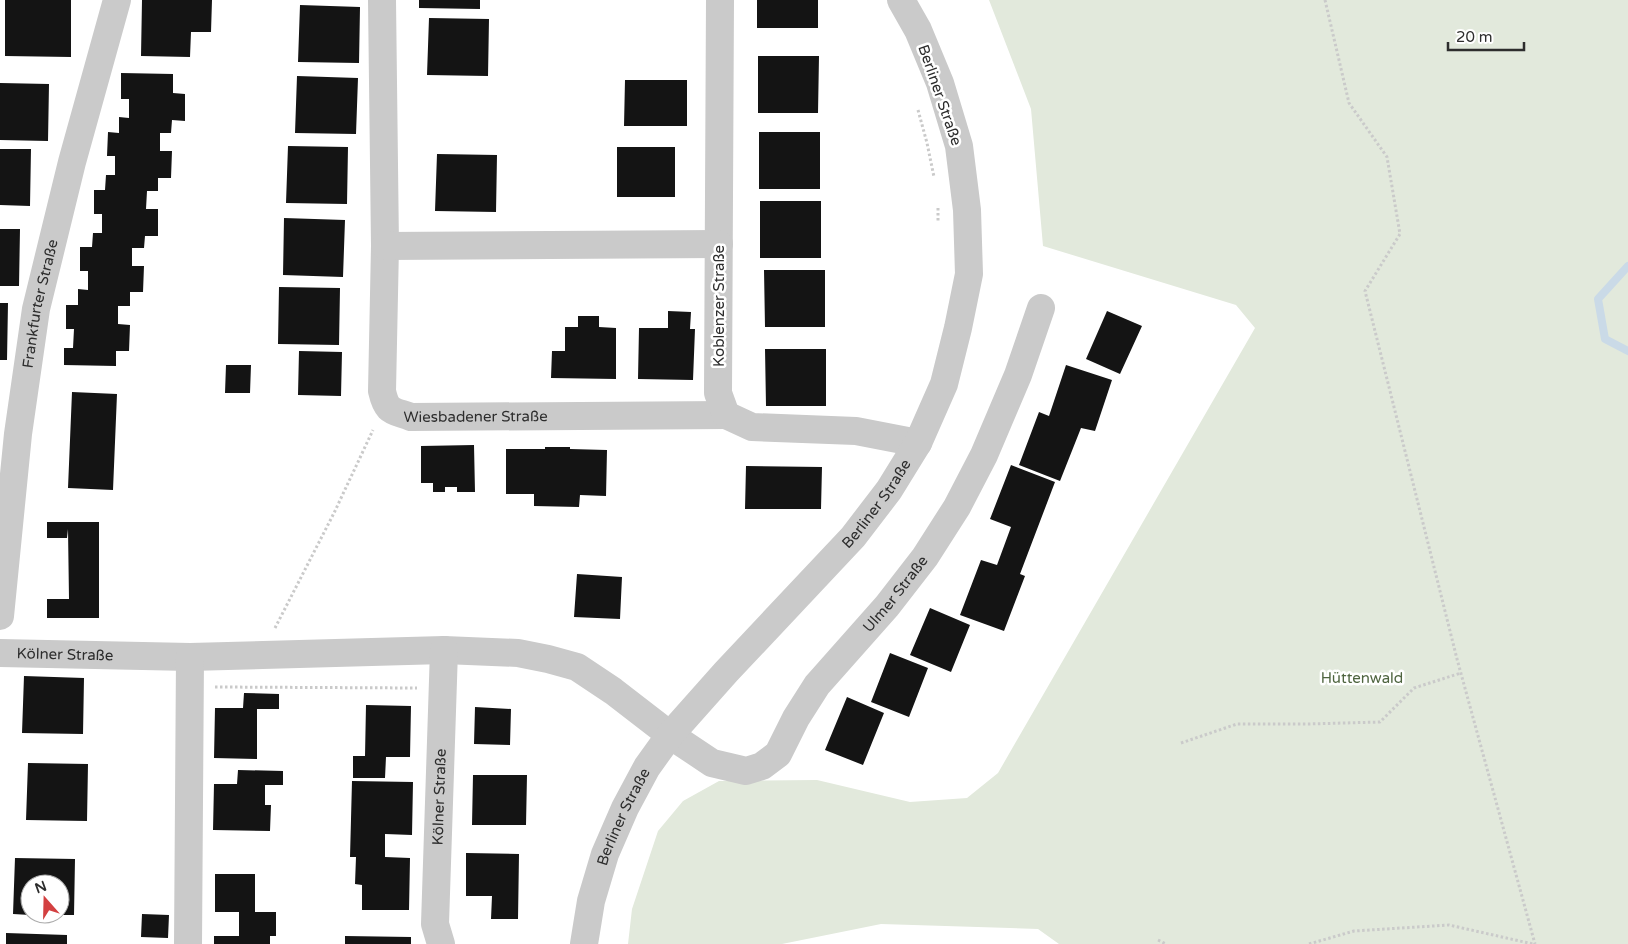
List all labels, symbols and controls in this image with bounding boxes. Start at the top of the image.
scale bar [1448,20,1524,52]
text: 20 m [1456,28,1493,46]
street label: Berliner Straße [914,42,966,148]
street label: Frankfurter Straße [19,238,62,369]
street label: Koblenzer Straße [710,245,728,367]
street label: Wiesbadener Straße [403,407,548,426]
street label: Berliner Straße [838,456,915,552]
street label: Ulmer Straße [859,552,932,636]
street label: Kölner Straße [16,644,114,664]
park label: Hüttenwald [1321,669,1403,687]
street label: Kölner Straße [429,748,450,846]
street label: Berliner Straße [593,765,654,868]
north arrow [20,874,70,924]
text: N [33,877,49,897]

